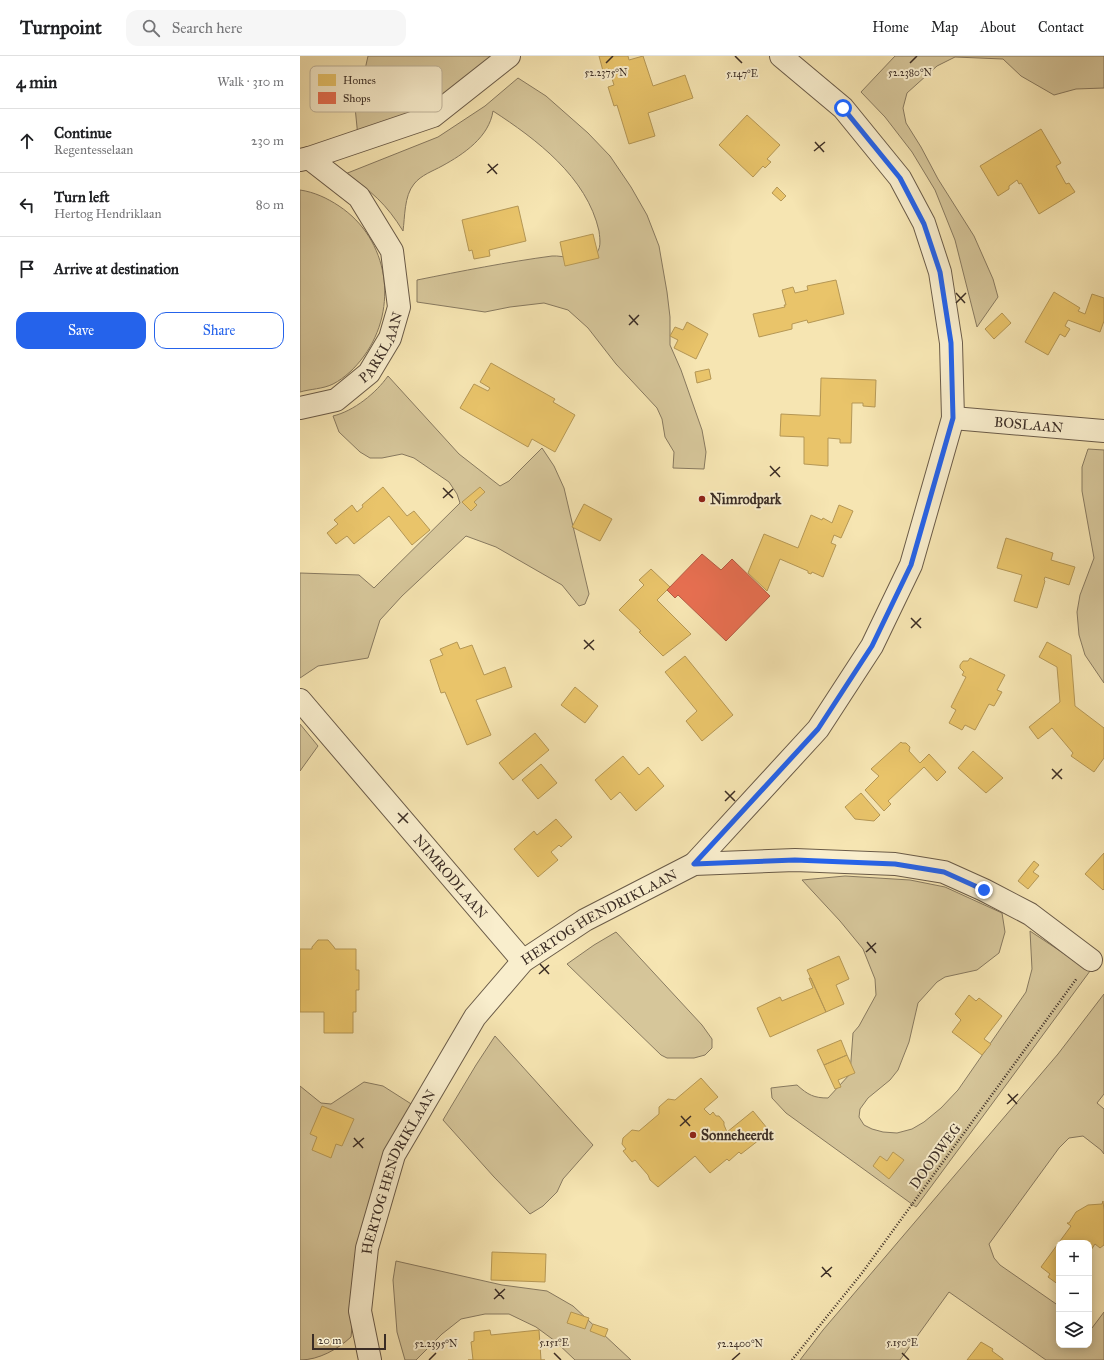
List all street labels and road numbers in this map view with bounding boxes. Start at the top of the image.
street label: PARKLAAN [356,310,406,387]
street label: BOSLAAN [993,414,1064,436]
street label: NIMRODLAAN [410,831,491,922]
street label: HERTOG HENDRIKLAAN [518,866,680,969]
street label: HERTOG HENDRIKLAAN [358,1087,440,1255]
street label: DOODWEG [906,1120,965,1192]

